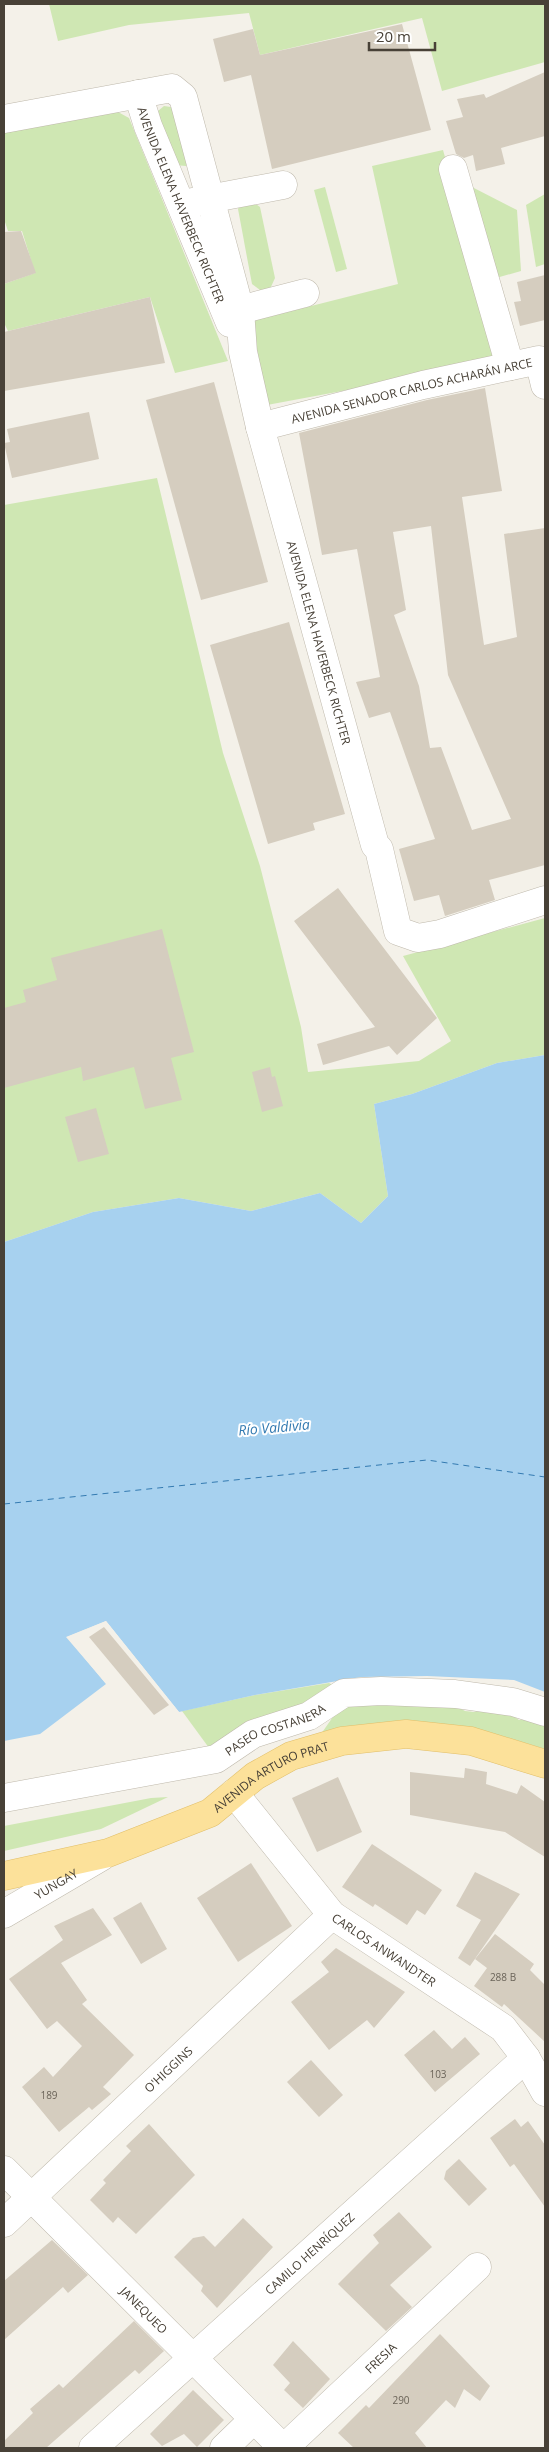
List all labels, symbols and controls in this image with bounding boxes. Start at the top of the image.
scale bar [369,20,435,52]
text: 20 m [376,26,411,46]
street label: AVENIDA ELENA HAVERBECK RICHTER [134,104,229,306]
street label: AVENIDA SENADOR CARLOS ACHARÁN ARCE [289,353,534,427]
street label: AVENIDA ELENA HAVERBECK RICHTER [283,539,356,747]
water label: Río Valdivia [237,1414,311,1440]
street label: PASEO COSTANERA [221,1699,329,1759]
street label: AVENIDA ARTURO PRAT [209,1737,331,1816]
street label: YUNGAY [31,1864,81,1903]
street label: CARLOS ANWANDTER [329,1909,440,1990]
house number: 288 B [490,1970,516,1984]
street label: O'HIGGINS [140,2042,196,2096]
house number: 103 [429,2067,447,2081]
house number: 189 [40,2088,58,2102]
street label: CAMILO HENRÍQUEZ [261,2208,358,2298]
street label: JANEQUEO [116,2282,172,2337]
street label: FRESIA [361,2338,400,2377]
house number: 290 [392,2393,410,2407]

